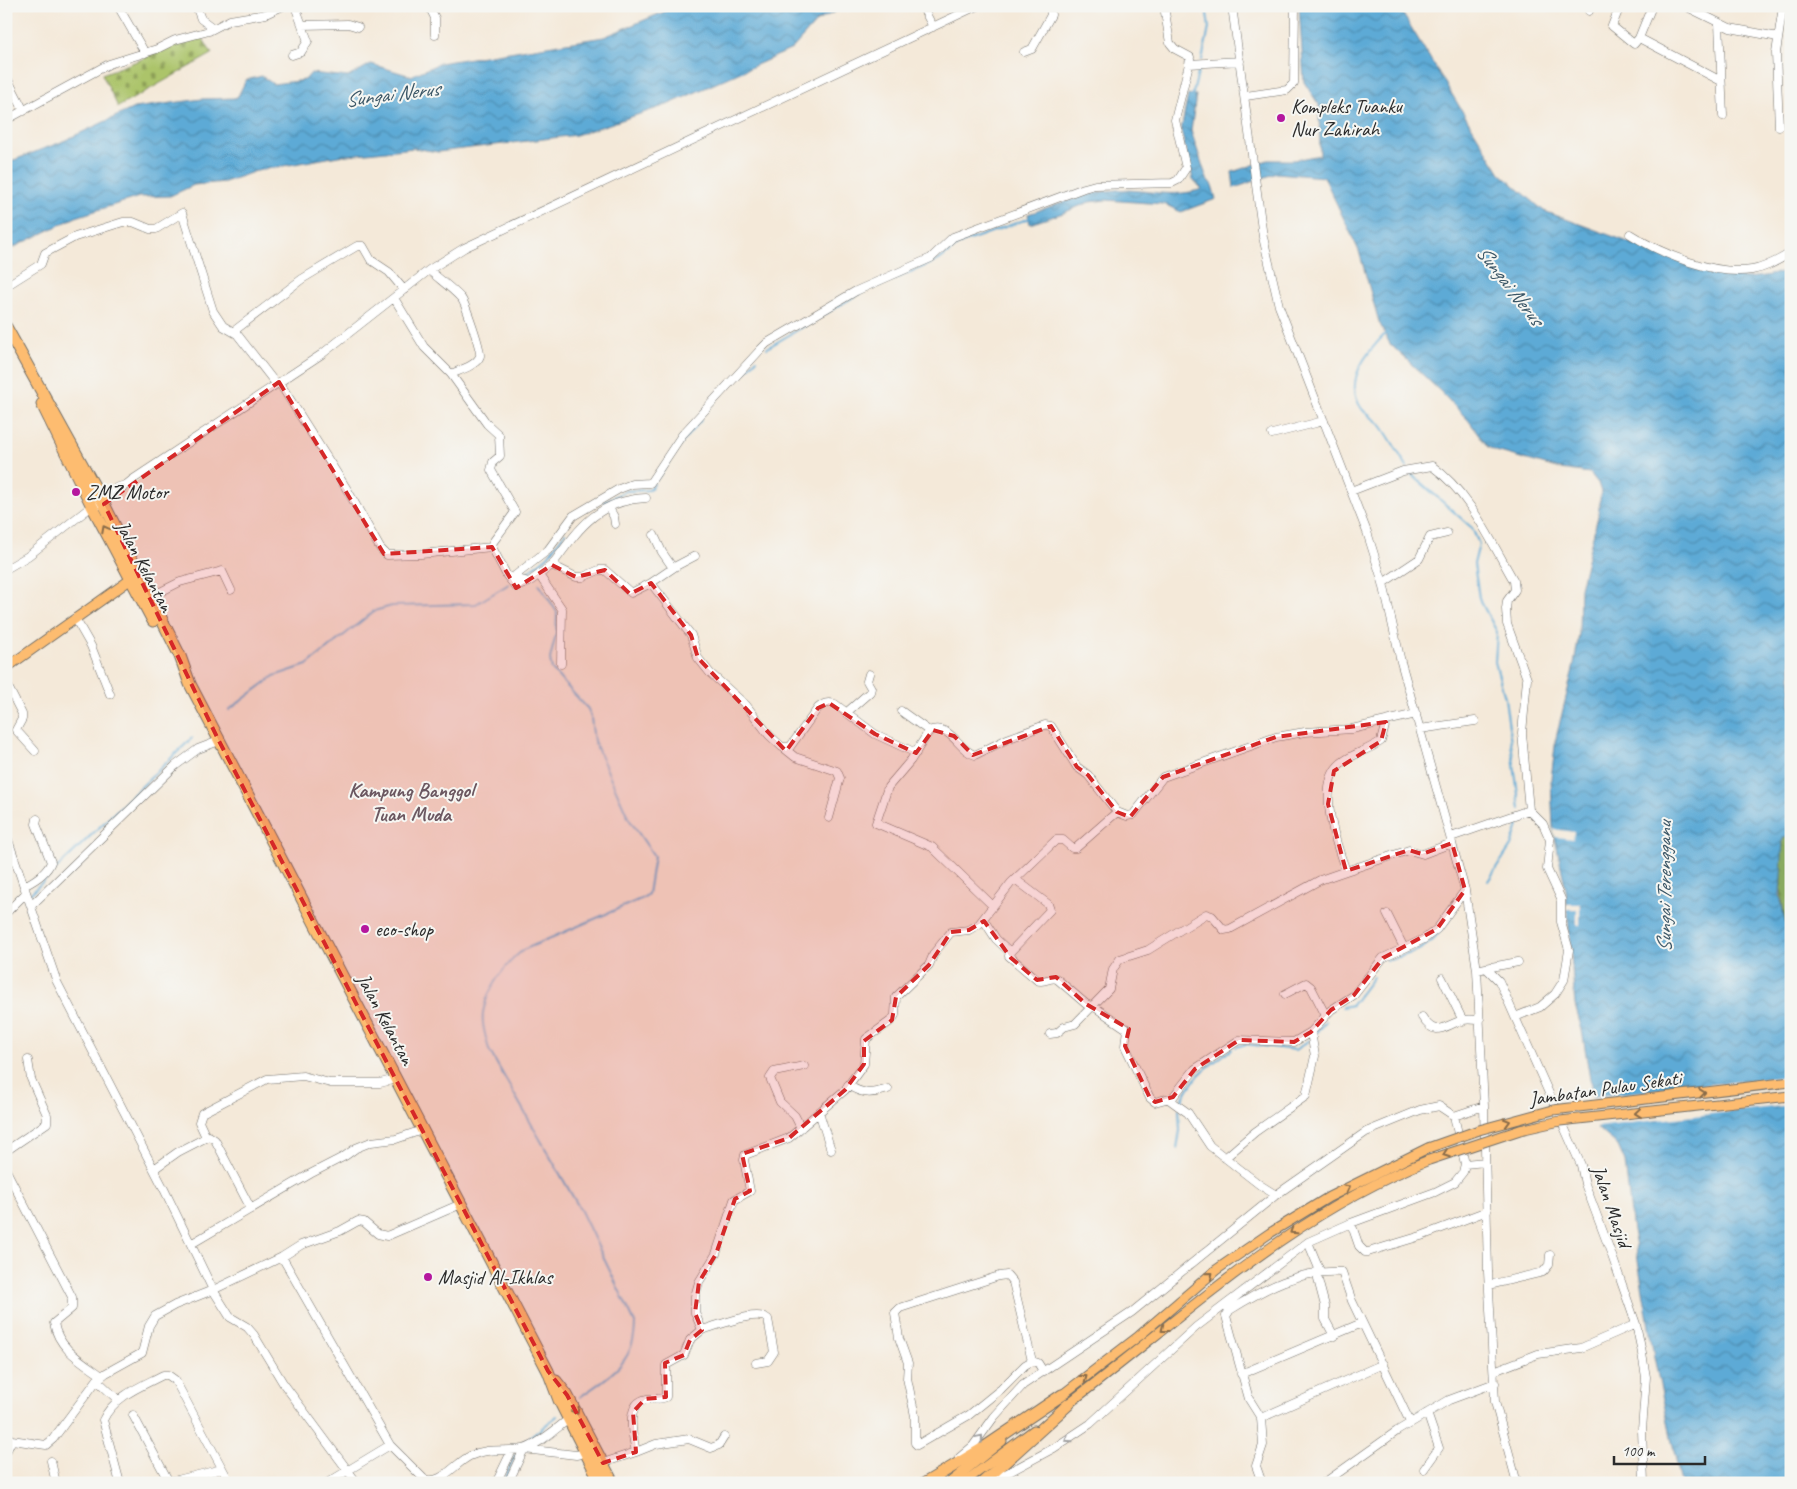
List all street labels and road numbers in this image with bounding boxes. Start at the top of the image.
street label: Jalan Kelantan [109,515,180,617]
street label: Jalan Kelantan [350,968,421,1070]
street label: Jambatan Pulau Sekati [1527,1065,1685,1112]
street label: Jalan Masjid [1586,1161,1638,1253]

